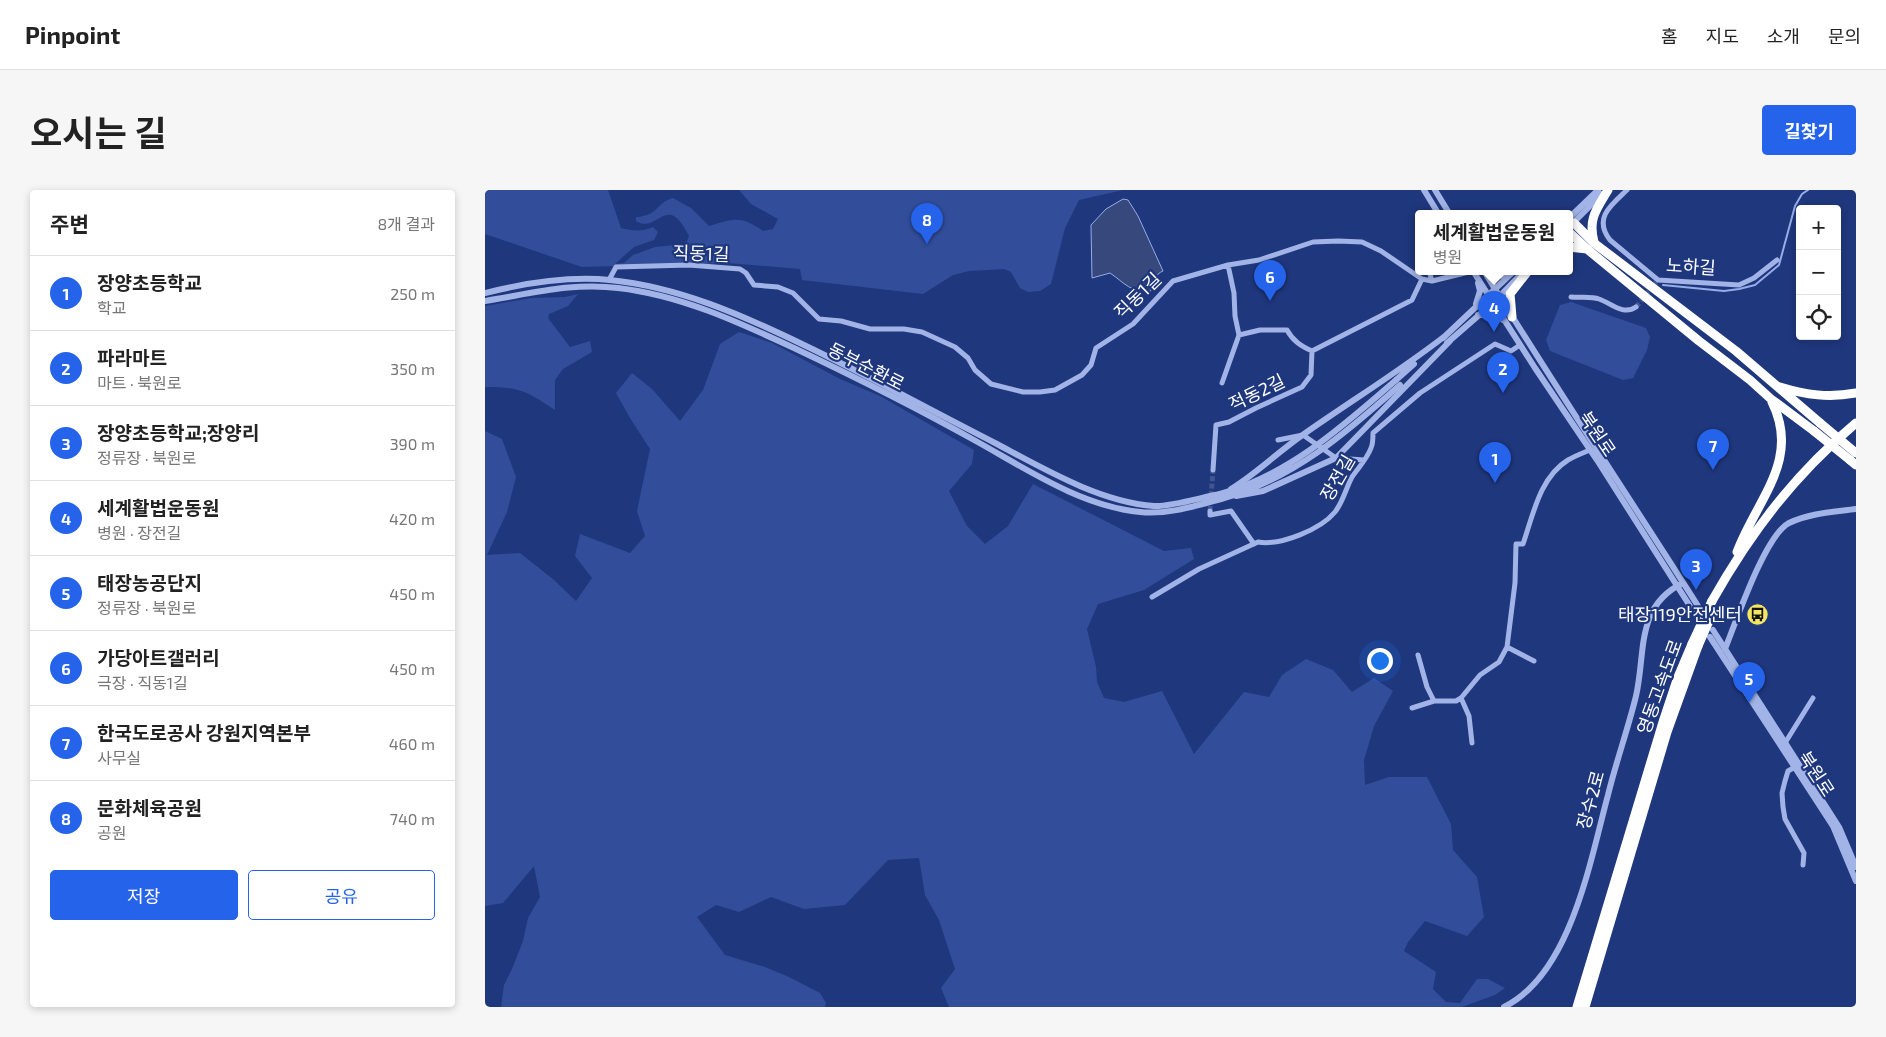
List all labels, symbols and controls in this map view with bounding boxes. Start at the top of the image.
text: Pinpoint [25,20,120,49]
text: 홈 [1661,25,1678,47]
text: 지도 [1706,25,1739,47]
text: 소개 [1767,25,1800,47]
text: 문의 [1828,25,1861,47]
button: 길찾기 [1762,105,1856,155]
text: 오시는 길 [30,111,166,153]
pin: 8 [911,203,943,244]
map controls [1796,205,1841,340]
button: + [1796,205,1841,250]
popup [1415,210,1573,275]
text: 주변 [50,211,89,236]
text: 8개 결과 [378,214,435,233]
text: 세계활법운동원 [1433,220,1555,243]
street label: 직동1길 [672,241,730,265]
text: 병원 [1433,247,1462,266]
button: − [1796,250,1841,295]
street label: 노하길 [1666,253,1717,279]
pin: 6 [1254,260,1286,301]
street label: 직동1길 [1109,268,1165,323]
text: 장양초등학교 [97,271,202,294]
text: 1 [63,284,69,303]
text: 250 m [390,284,435,303]
pin: 4 [1478,291,1510,332]
button: locate [1796,295,1841,340]
text: 학교 [97,298,126,317]
street label: 동부순환로 [825,338,908,395]
text: 파라마트 [97,346,167,369]
pin: 2 [1487,352,1519,393]
text: 2 [61,359,71,378]
text: 350 m [390,359,435,378]
street label: 적동2길 [1225,369,1288,415]
text: 마트 · 북원로 [97,373,182,392]
street label: 북원로 [1575,407,1621,460]
text: 장양초등학교;장양리 [97,421,259,444]
pin: 7 [1697,429,1729,470]
text: 3 [61,434,71,453]
text: 390 m [390,434,435,453]
pin: 1 [1479,442,1511,483]
text: 정류장 · 북원로 [97,448,196,467]
street label: 장전길 [1315,450,1359,505]
text: 세계활법운동원 [97,496,219,519]
text: 4 [61,509,71,528]
text: 420 m [389,509,435,528]
text: 병원 · 장전길 [97,523,182,542]
pin: 3 [1680,549,1712,590]
text: 태장농공단지 [97,571,202,594]
text: 5 [62,584,70,603]
text: 450 m [389,584,435,603]
text: 정류장 · 북원로 [97,598,196,617]
place label: 태장119안전센터 [1618,603,1742,625]
bus stop icon: 태장119안전센터 [1746,603,1770,627]
street label: 영동고속도로 [1632,636,1686,737]
text: 가당아트갤러리 [97,646,219,669]
your location [1367,648,1393,674]
text: 6 [61,659,71,678]
text: 450 m [389,659,435,678]
pin: 5 [1733,662,1765,703]
text: 극장 · 직동1길 [97,673,188,692]
text: 한국도로공사 강원지역본부 [97,721,311,744]
text: 7 [62,734,70,753]
text: 460 m [389,734,435,753]
street label: 북원로 [1794,747,1840,800]
text: 사무실 [97,748,141,767]
street label: 장수2로 [1572,768,1608,831]
text: 문화체육공원 [97,796,202,819]
text: 8 [61,809,71,828]
text: 740 m [390,809,435,828]
text: 공원 [97,823,126,842]
button: 저장 [50,870,238,920]
button: 공유 [248,870,435,920]

